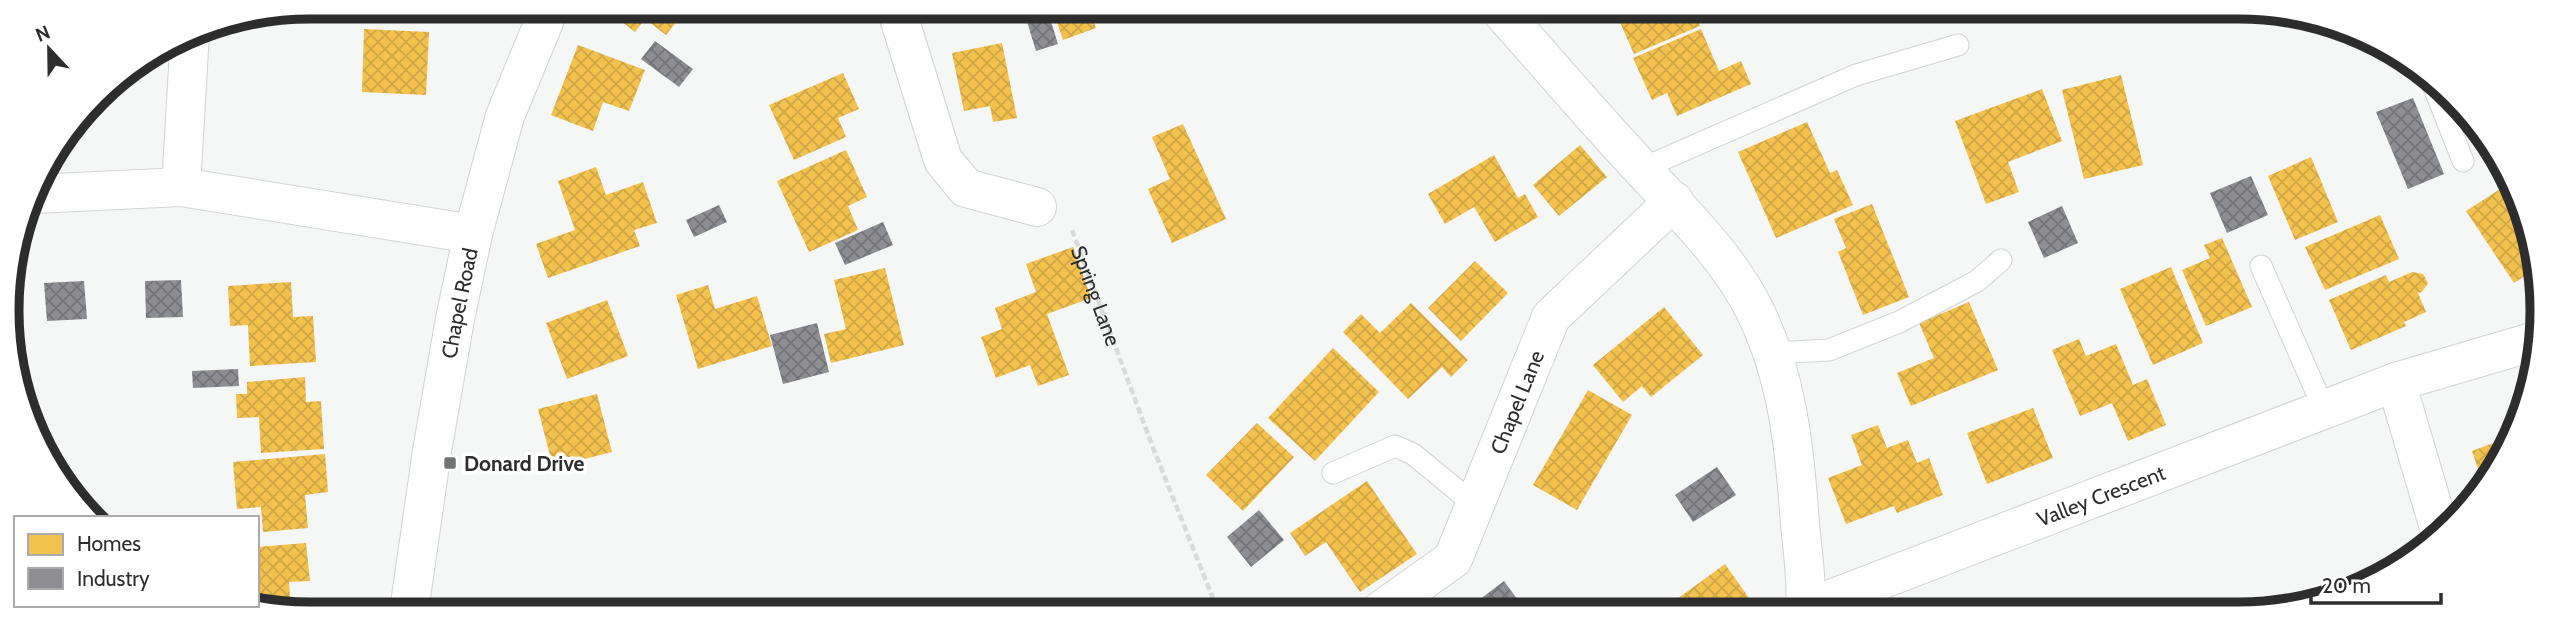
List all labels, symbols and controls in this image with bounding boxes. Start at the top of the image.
north arrow [14,14,84,84]
text: N [32,21,53,47]
street label: Spring Lane [1066,242,1127,349]
street label: Chapel Road [436,246,482,360]
street label: Chapel Lane [1484,346,1549,458]
place label: Donard Drive [464,451,585,476]
marker: Donard Drive [442,455,458,471]
street label: Valley Crescent [2033,459,2169,531]
legend [14,516,259,607]
text: Homes [77,531,141,556]
scale bar [2311,562,2440,606]
text: Industry [77,566,150,591]
text: 20 m [2322,573,2371,598]

